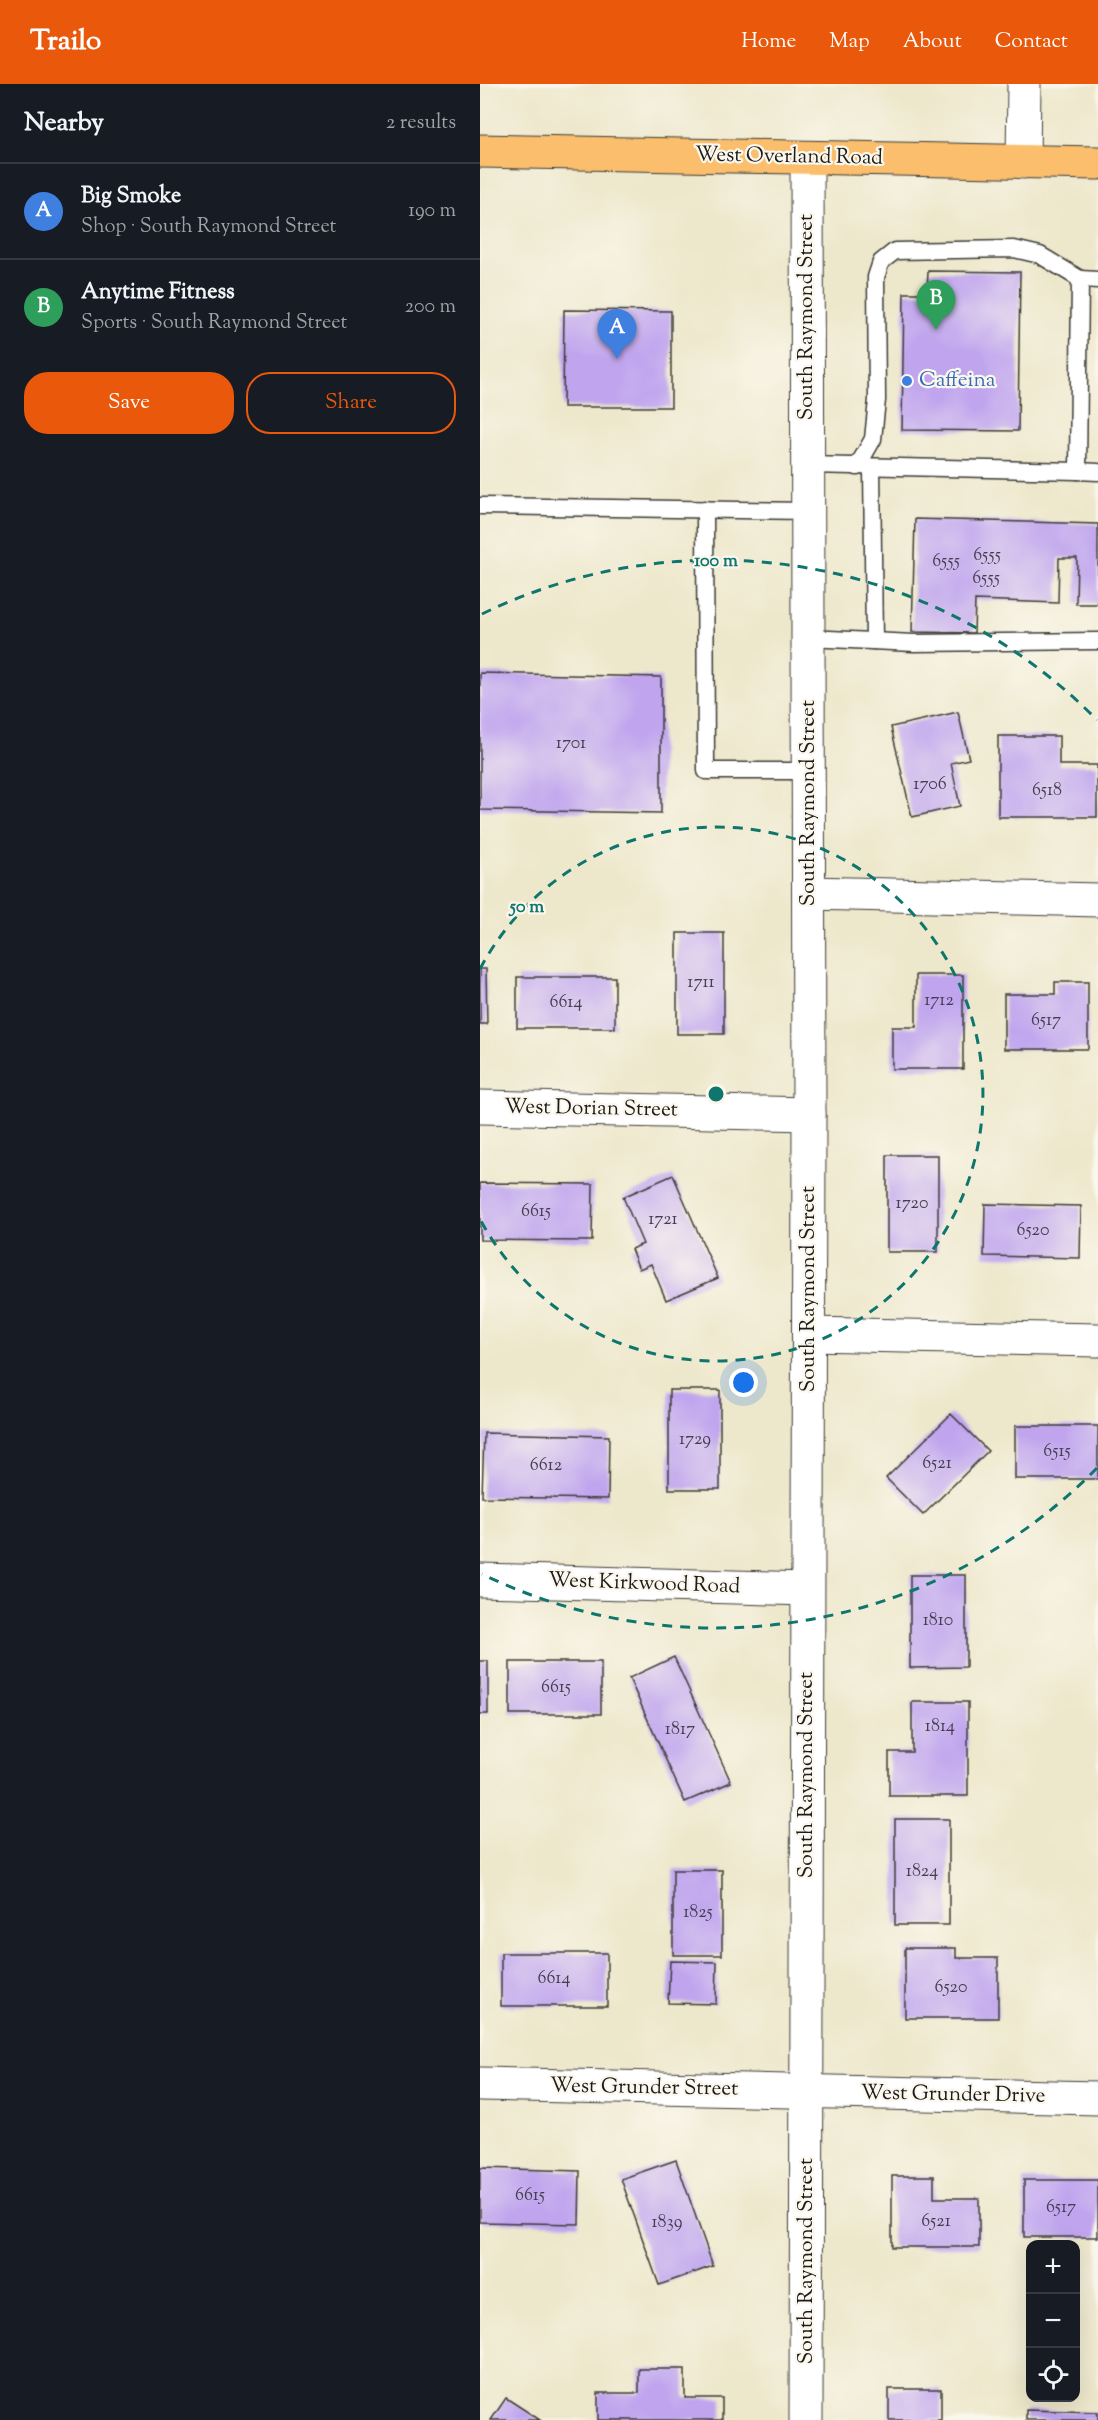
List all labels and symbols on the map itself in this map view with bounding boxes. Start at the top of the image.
street label: West Overland Road [695,140,883,174]
street label: South Raymond Street [792,214,822,420]
pin: B [916,280,956,330]
pin: A [598,310,636,359]
place label: Caffeina [919,366,996,396]
marker: Caffeina [900,374,914,388]
house number: 6555 [973,543,1001,569]
text: 100 m [694,549,738,575]
house number: 6555 [932,549,960,575]
house number: 6555 [972,566,1000,592]
street label: South Raymond Street [794,700,824,906]
house number: 1701 [556,731,586,757]
house number: 1706 [913,772,947,798]
house number: 6518 [1032,778,1062,804]
text: 50 m [508,895,544,921]
house number: 1711 [687,970,715,996]
house number: 1712 [924,988,954,1014]
house number: 6614 [550,990,582,1016]
house number: 6517 [1031,1008,1061,1034]
centre of rings [706,1084,726,1104]
street label: West Dorian Street [504,1092,678,1126]
street label: South Raymond Street [794,1186,824,1392]
house number: 1720 [896,1191,928,1217]
house number: 6615 [521,1199,551,1225]
house number: 1721 [648,1207,678,1233]
house number: 6520 [1016,1218,1050,1244]
your location [729,1368,758,1397]
house number: 1729 [679,1427,711,1453]
house number: 6515 [1043,1439,1071,1465]
house number: 6521 [922,1451,952,1477]
house number: 6612 [530,1453,563,1479]
street label: West Kirkwood Road [547,1566,741,1602]
house number: 1810 [923,1608,953,1634]
street label: South Raymond Street [792,1672,822,1878]
house number: 6615 [541,1675,571,1701]
house number: 1814 [925,1714,955,1740]
house number: 1817 [665,1717,695,1743]
house number: 1824 [906,1859,938,1885]
house number: 1825 [683,1900,713,1926]
house number: 6614 [538,1966,570,1992]
house number: 6520 [934,1975,968,2001]
street label: West Grunder Street [550,2071,738,2105]
street label: West Grunder Drive [860,2078,1046,2112]
street label: South Raymond Street [792,2158,822,2364]
house number: 6615 [515,2183,545,2209]
house number: 6517 [1046,2195,1076,2221]
house number: 6521 [921,2209,951,2235]
house number: 1839 [652,2210,683,2236]

